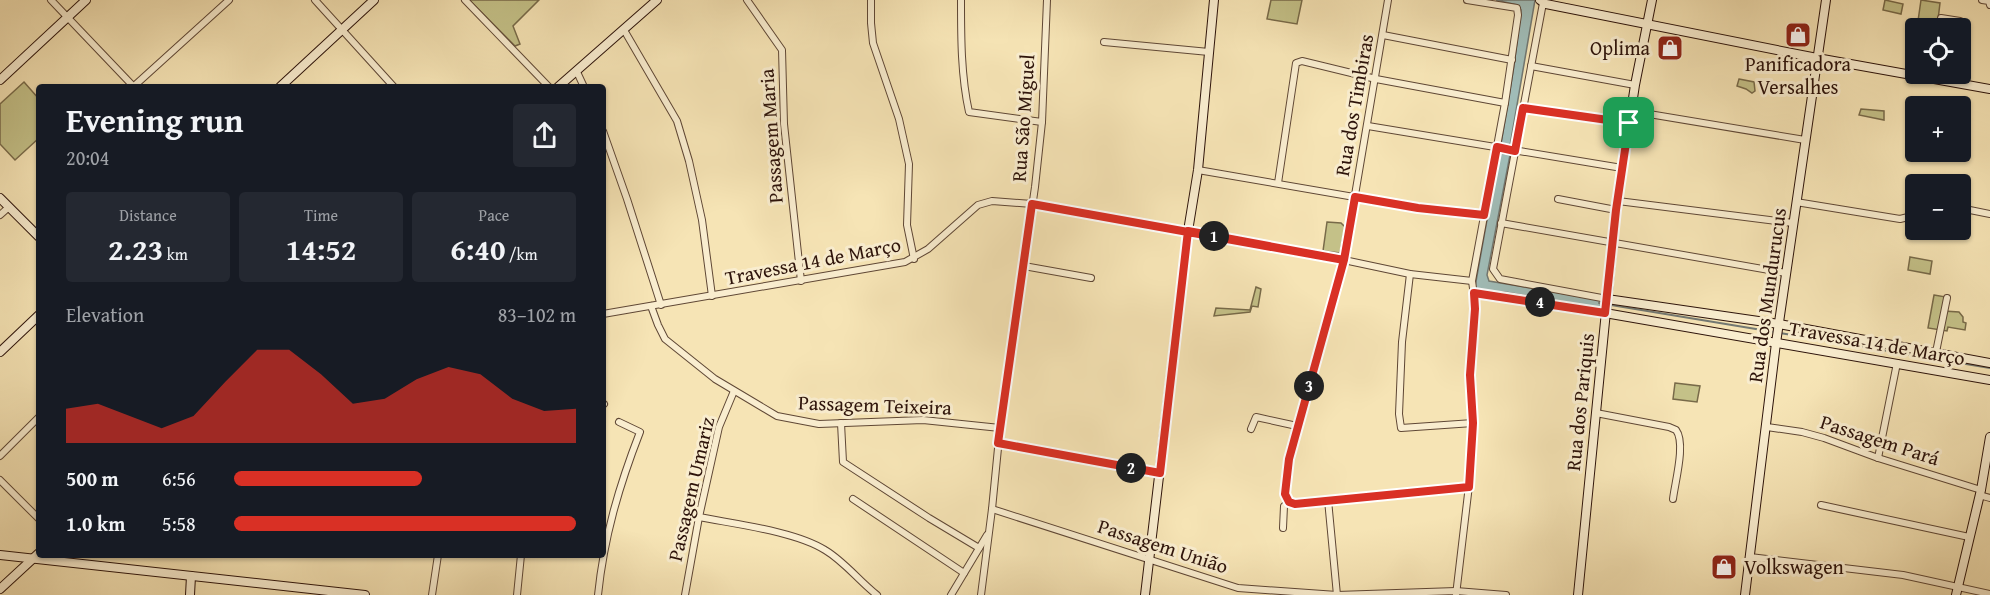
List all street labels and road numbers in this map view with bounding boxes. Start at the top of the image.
street label: Rua dos Timbiras [1327,31,1380,178]
street label: Rua São Miguel [1004,53,1041,183]
street label: Passagem Maria [751,67,790,204]
street label: Rua dos Mundurucus [1740,206,1793,384]
street label: Travessa 14 de Março [723,229,903,292]
street label: Travessa 14 de Março [1787,313,1967,372]
street label: Rua dos Pariquis [1558,332,1601,472]
street label: Passagem Teixeira [798,387,953,422]
street label: Passagem Pará [1817,407,1944,473]
street label: Passagem Umariz [660,414,721,564]
street label: Passagem União [1094,511,1232,580]

